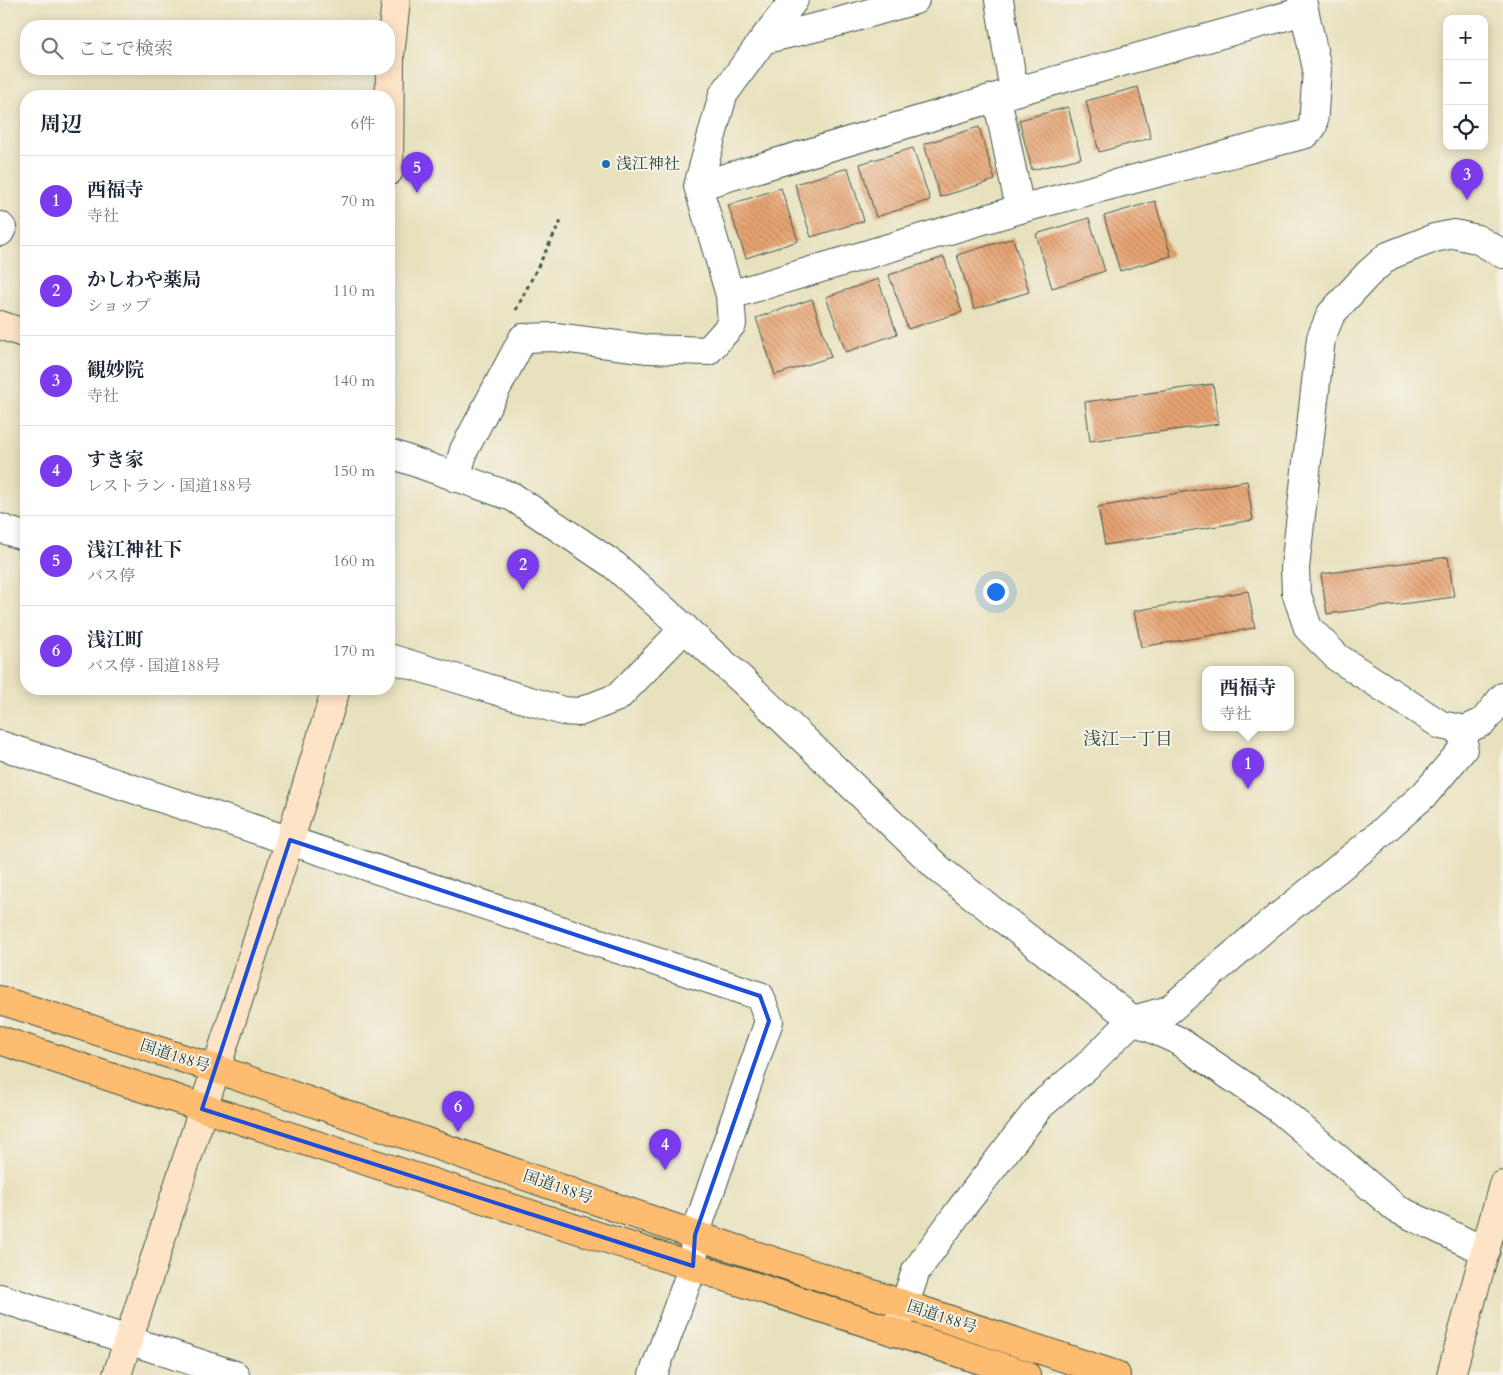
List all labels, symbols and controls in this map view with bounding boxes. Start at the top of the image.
map controls [1443,15,1488,150]
button: + [1443,15,1488,60]
search box [20,20,395,75]
icon: search [38,34,66,62]
text: ここで検索 [78,36,173,62]
button: − [1443,60,1488,105]
button: locate [1443,105,1488,150]
text: 周辺 [40,110,82,139]
text: 6件 [351,113,375,135]
pin: 5 [401,152,433,193]
place label: 浅江神社 [616,153,680,175]
marker: 浅江神社 [600,158,612,170]
pin: 3 [1451,159,1483,200]
text: 西福寺 [87,177,144,203]
text: 1 [52,190,60,212]
text: 70 m [341,190,375,212]
text: 寺社 [87,205,119,227]
text: かしわや薬局 [87,267,201,293]
text: 2 [52,280,60,302]
text: 110 m [333,280,375,302]
text: ショップ [87,295,151,317]
text: 観妙院 [87,357,144,383]
text: 3 [52,370,60,392]
text: 140 m [333,370,375,392]
text: 寺社 [87,385,119,407]
text: すき家 [87,447,144,473]
text: 4 [52,460,60,482]
text: 150 m [333,460,375,482]
text: レストラン · 国道188号 [87,475,252,497]
text: 浅江神社下 [87,537,182,563]
pin: 2 [507,549,539,590]
text: 5 [52,550,60,572]
text: 160 m [333,550,375,572]
text: バス停 [87,565,135,587]
your location [983,579,1009,605]
text: 浅江町 [87,627,144,653]
text: 6 [52,640,60,662]
text: 170 m [333,640,375,662]
text: バス停 · 国道188号 [87,655,220,677]
popup [1202,666,1294,731]
text: 西福寺 [1219,675,1277,701]
text: 寺社 [1219,703,1252,725]
district label: 浅江一丁目 [1083,727,1173,752]
pin: 1 [1232,748,1264,789]
street label: 国道188号 [137,1034,213,1078]
pin: 6 [442,1091,474,1132]
pin: 4 [649,1129,681,1170]
street label: 国道188号 [520,1165,596,1209]
street label: 国道188号 [904,1295,980,1339]

